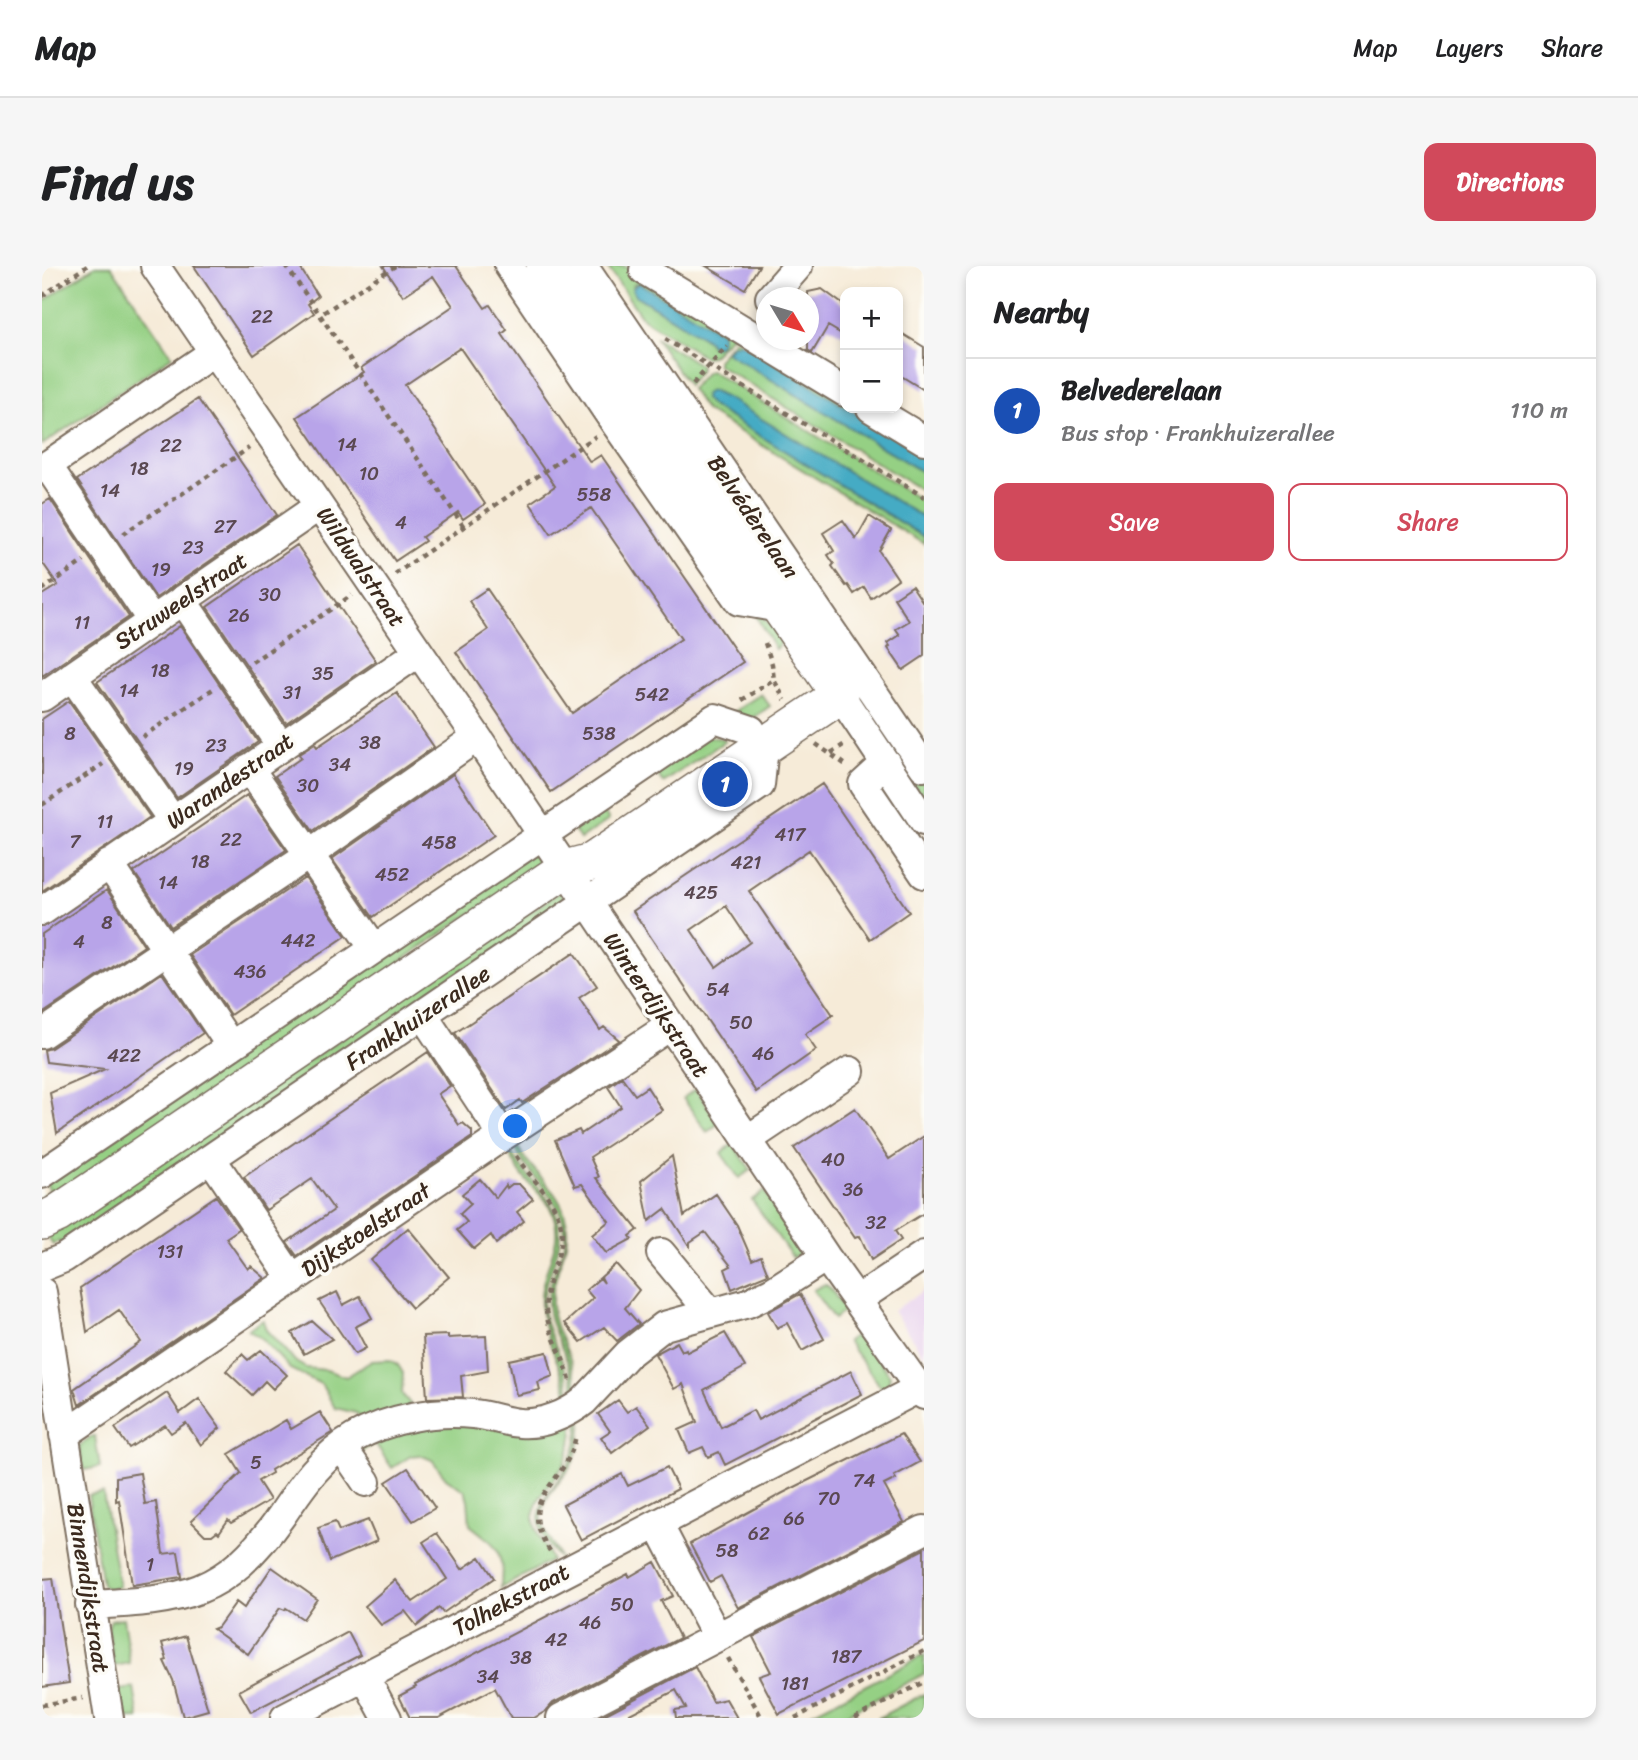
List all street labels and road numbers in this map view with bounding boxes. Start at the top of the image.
street label: Belvédèrelaan [696,446,810,588]
street label: Wildwalstraat [305,498,417,636]
street label: Struweelstraat [106,541,256,661]
street label: Warandestraat [157,721,303,841]
street label: Winterdijkstraat [592,923,720,1087]
street label: Frankhuizerallee [337,954,499,1082]
street label: Dijkstoelstraat [292,1170,441,1289]
street label: Binnendijkstraat [54,1500,122,1676]
street label: Tolhekstraat [445,1552,577,1648]

